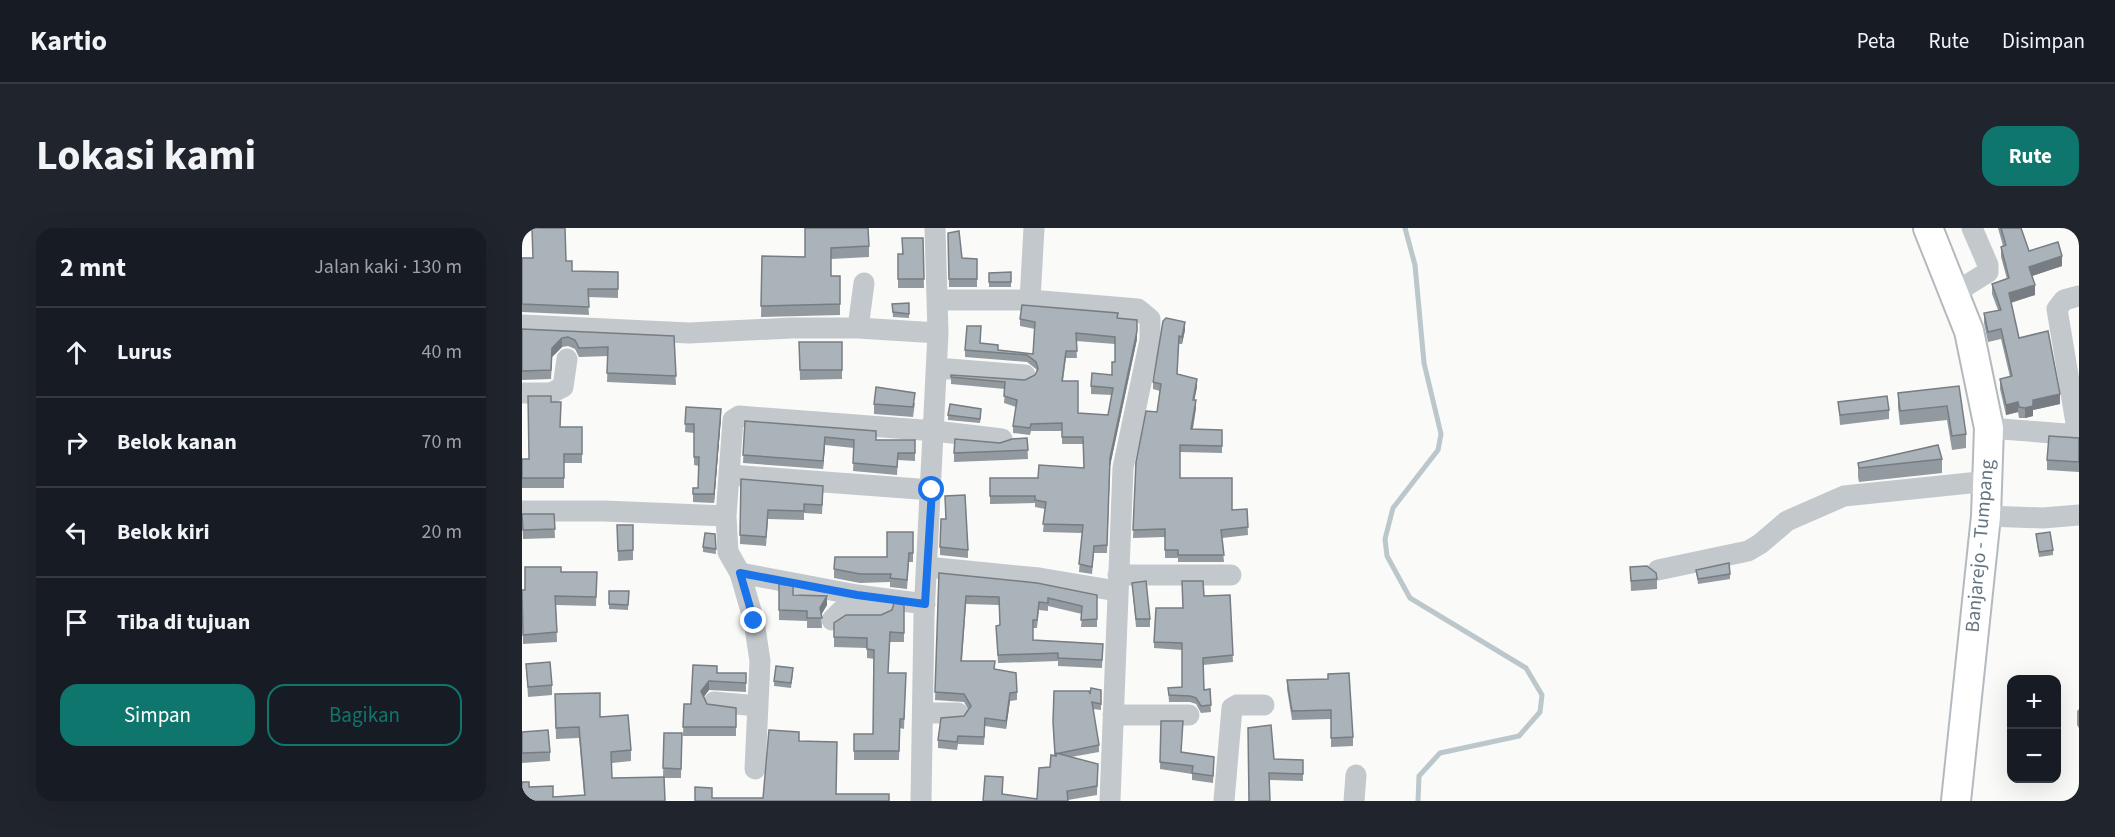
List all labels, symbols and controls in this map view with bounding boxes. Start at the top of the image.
text: Kartio [30,21,107,61]
text: Peta [1857,26,1895,56]
text: Rute [1928,26,1969,56]
text: Disimpan [2002,26,2085,56]
text: Lokasi kami [36,126,256,186]
button: Rute [1982,126,2079,186]
text: 2 mnt [60,249,126,286]
text: Jalan kaki · 130 m [314,253,462,281]
icon: ahead [60,336,93,369]
text: Lurus [117,336,172,368]
text: 40 m [422,338,462,366]
icon: right [60,426,93,459]
text: Belok kanan [117,426,237,458]
text: 70 m [422,428,462,456]
street label: Banjarejo - Tumpang [1958,458,2002,634]
route start [918,476,944,502]
icon: left [60,516,93,549]
text: Belok kiri [117,516,210,548]
text: 20 m [422,518,462,546]
icon: arrive [60,606,93,639]
text: Tiba di tujuan [117,606,250,638]
route end [740,607,766,633]
map controls [2007,675,2061,783]
button: + [2007,675,2061,729]
button: Simpan [60,684,255,746]
button: Bagikan [267,684,462,746]
button: − [2007,729,2061,783]

